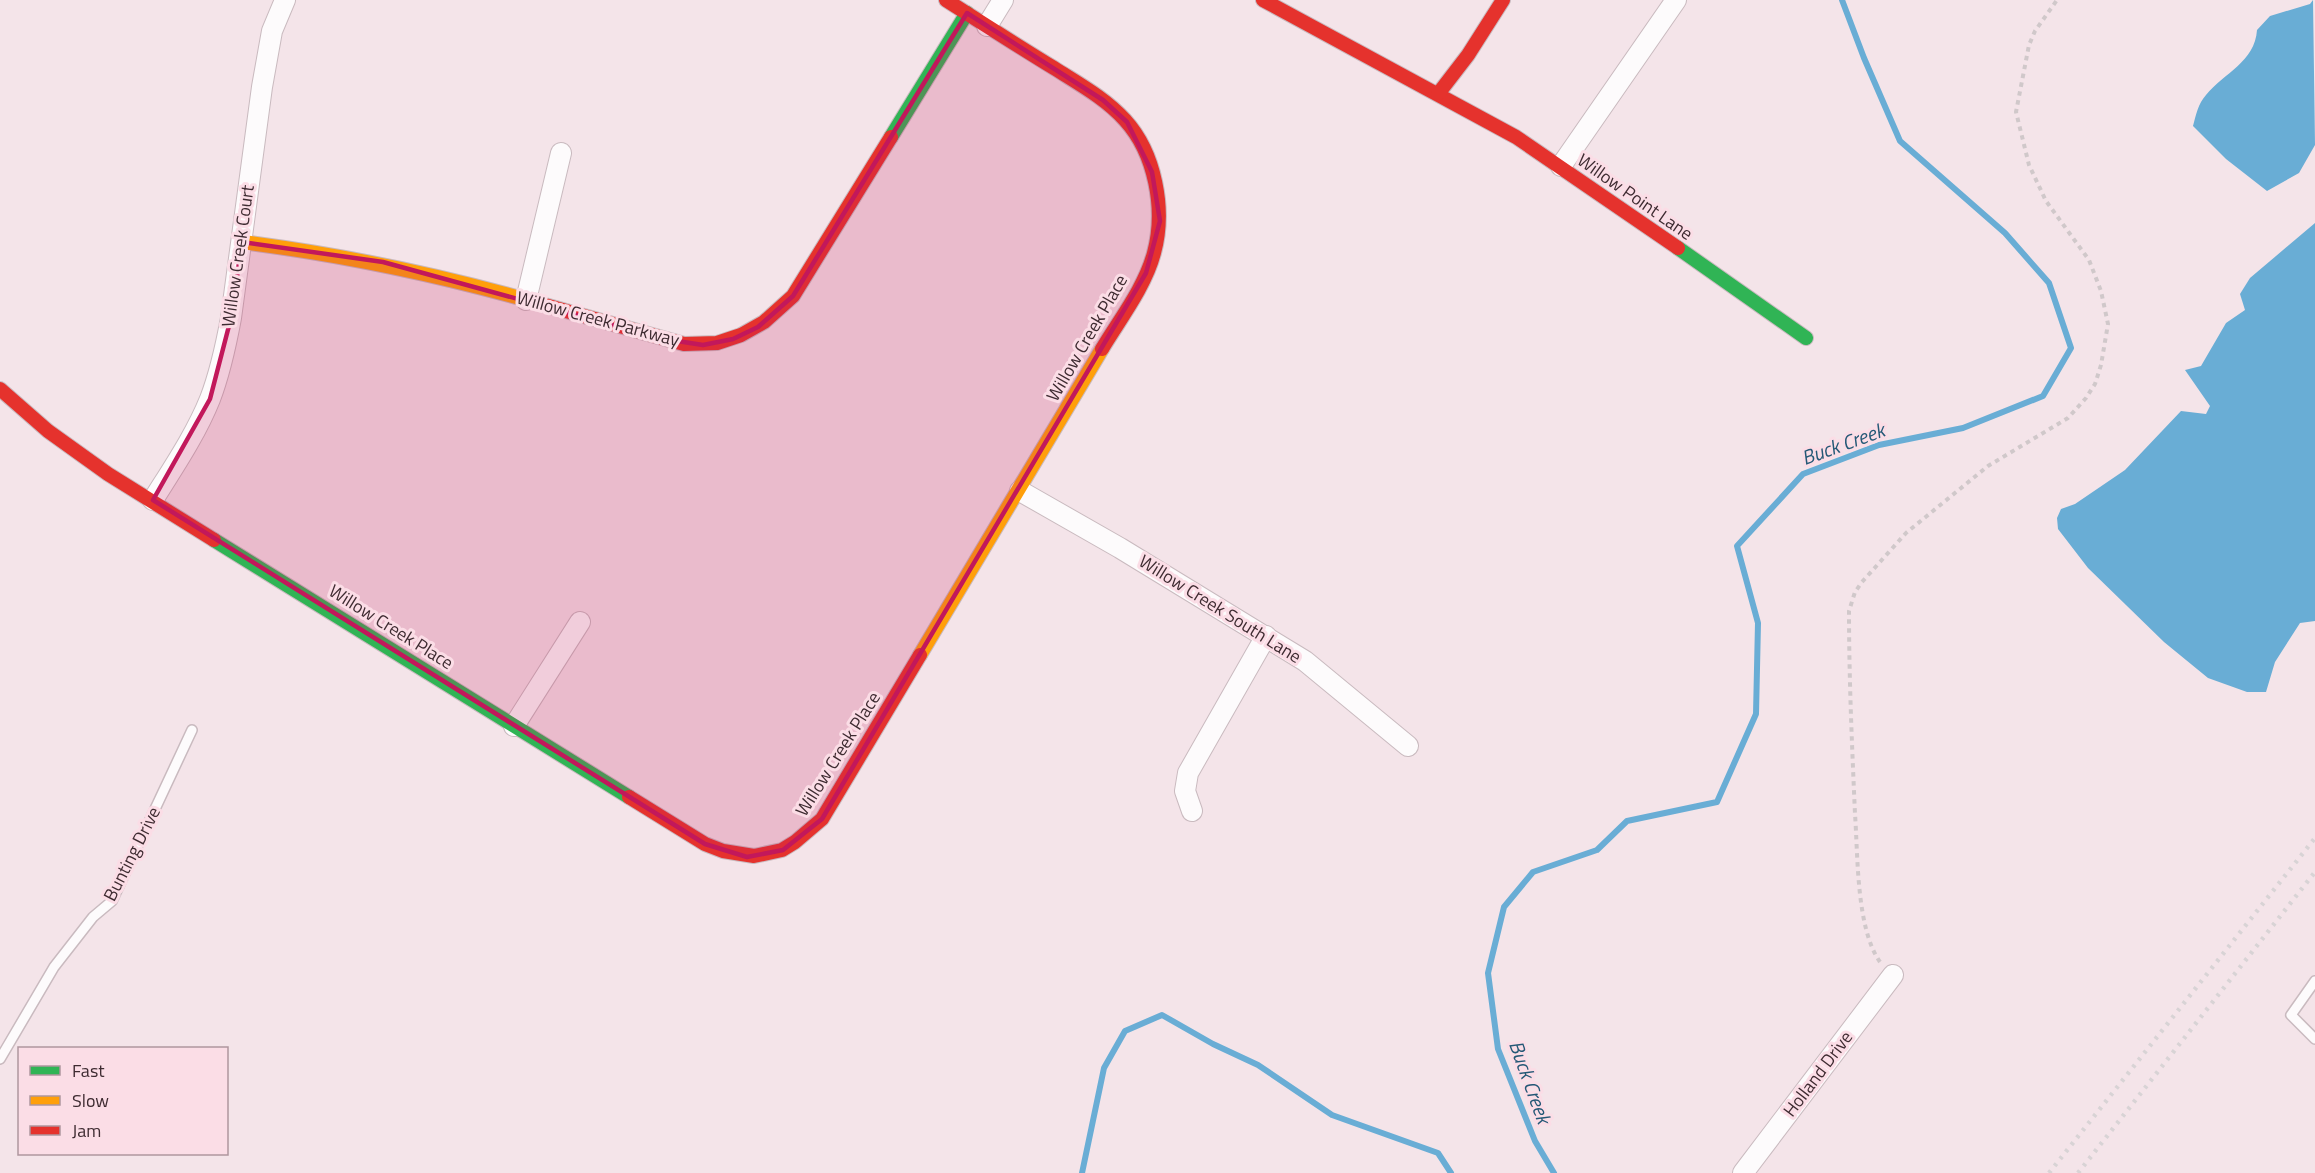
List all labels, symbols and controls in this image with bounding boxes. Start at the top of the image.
street label: Willow Point Lane [1572,147,1699,247]
street label: Willow Creek Court [214,183,261,329]
street label: Willow Creek Place [1039,269,1134,406]
street label: Willow Creek Parkway [514,284,683,353]
water label: Buck Creek [1797,413,1891,473]
street label: Willow Creek South Lane [1134,548,1307,670]
street label: Willow Creek Place [324,577,459,676]
street label: Willow Creek Place [788,686,887,821]
street label: Bunting Drive [96,802,167,906]
street label: Holland Drive [1776,1025,1859,1122]
water label: Buck Creek [1501,1036,1561,1130]
legend [18,1047,228,1155]
text: Fast [72,1057,105,1084]
text: Slow [72,1087,109,1114]
text: Jam [72,1117,101,1144]

